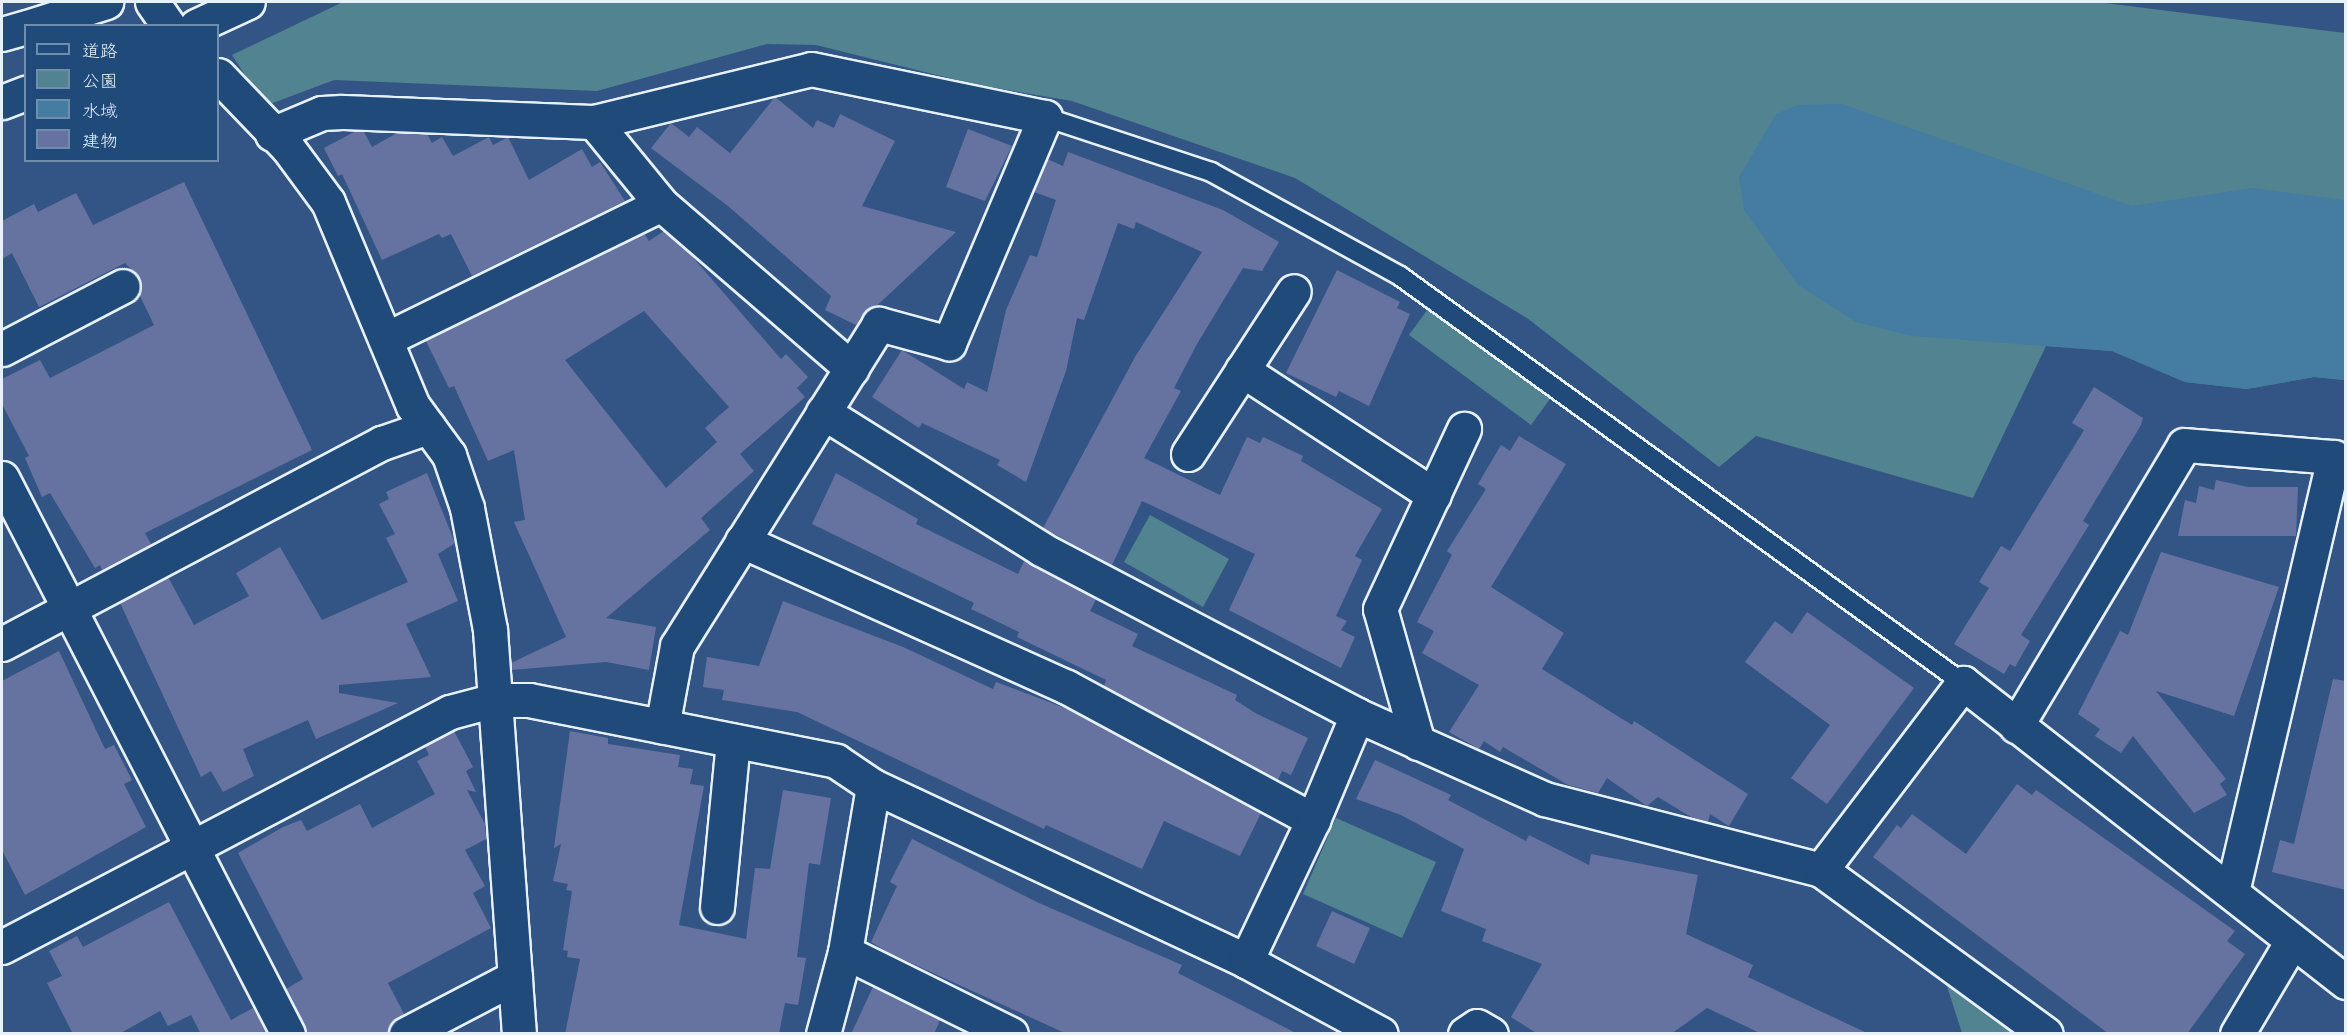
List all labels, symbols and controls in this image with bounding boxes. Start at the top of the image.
legend [24,24,219,162]
text: 道路 [82,40,118,63]
text: 公園 [82,70,118,93]
text: 水域 [82,100,118,123]
text: 建物 [82,130,118,153]

